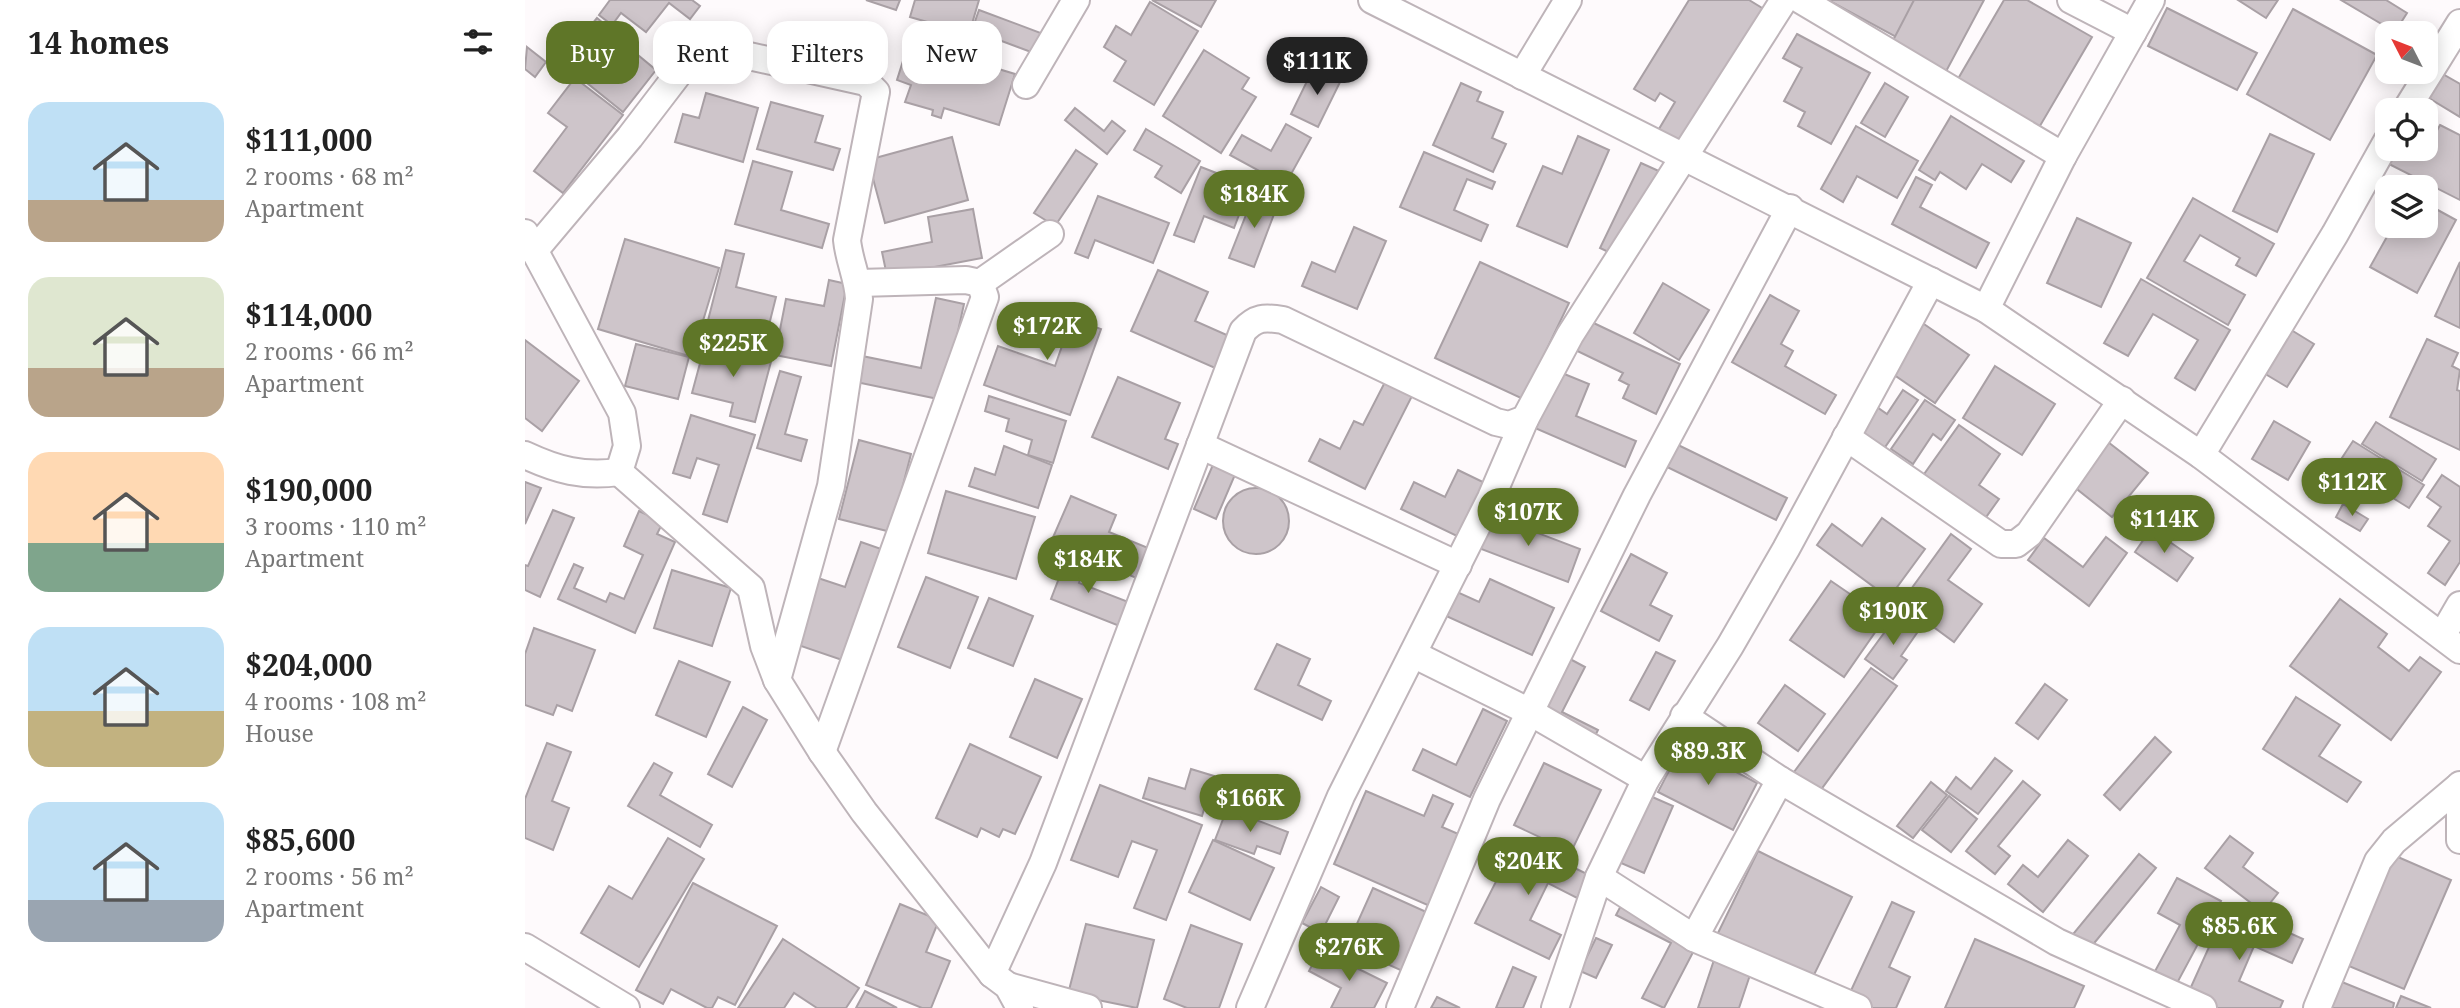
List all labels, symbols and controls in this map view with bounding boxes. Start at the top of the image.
chip: Buy [546,21,639,84]
chip: Rent [653,21,753,84]
chip: Filters [767,21,888,84]
chip: New [902,21,1002,84]
north arrow [2375,21,2438,84]
map controls [2375,21,2438,238]
text: 14 homes [28,22,169,63]
icon: filters [459,23,497,61]
pin: $111K [1268,38,1366,97]
text: $111K [1283,44,1351,76]
button: locate [2375,98,2438,161]
text: $111,000 [245,119,372,160]
icon: home [84,130,168,214]
text: 2 rooms · 68 m² [245,160,414,192]
pin: $184K [1205,170,1303,230]
button: layers [2375,175,2438,238]
text: $184K [1220,177,1288,209]
text: Apartment [245,192,364,224]
text: $114,000 [245,294,372,335]
pin: $172K [998,302,1096,362]
icon: home [84,305,168,389]
text: $172K [1013,309,1081,341]
pin: $225K [684,320,782,379]
text: $225K [699,326,767,358]
text: 2 rooms · 66 m² [245,335,414,367]
text: Apartment [245,367,364,399]
pin: $112K [2303,458,2401,518]
text: $112K [2318,465,2386,497]
text: $190,000 [245,469,372,510]
icon: home [84,480,168,564]
pin: $107K [1479,489,1577,548]
text: $107K [1494,495,1562,527]
pin: $114K [2115,496,2213,555]
text: $114K [2130,502,2198,534]
text: 3 rooms · 110 m² [245,510,427,542]
pin: $184K [1039,536,1137,595]
text: Apartment [245,542,364,574]
text: $184K [1054,542,1122,574]
pin: $190K [1844,588,1942,647]
text: $190K [1859,594,1927,626]
text: $204,000 [245,644,372,685]
icon: home [84,655,168,739]
text: 4 rooms · 108 m² [245,685,427,717]
text: House [245,717,314,749]
pin: $89.3K [1651,728,1765,787]
text: $89.3K [1670,734,1746,766]
pin: $166K [1201,774,1299,834]
text: $166K [1216,781,1284,813]
text: $85,600 [245,819,356,860]
icon: home [84,830,168,914]
pin: $204K [1479,838,1577,897]
text: $204K [1494,844,1562,876]
text: 2 rooms · 56 m² [245,860,414,892]
text: Apartment [245,892,364,924]
pin: $85.6K [2182,902,2296,962]
text: $85.6K [2201,909,2277,941]
pin: $276K [1300,923,1398,983]
text: $276K [1315,930,1383,962]

